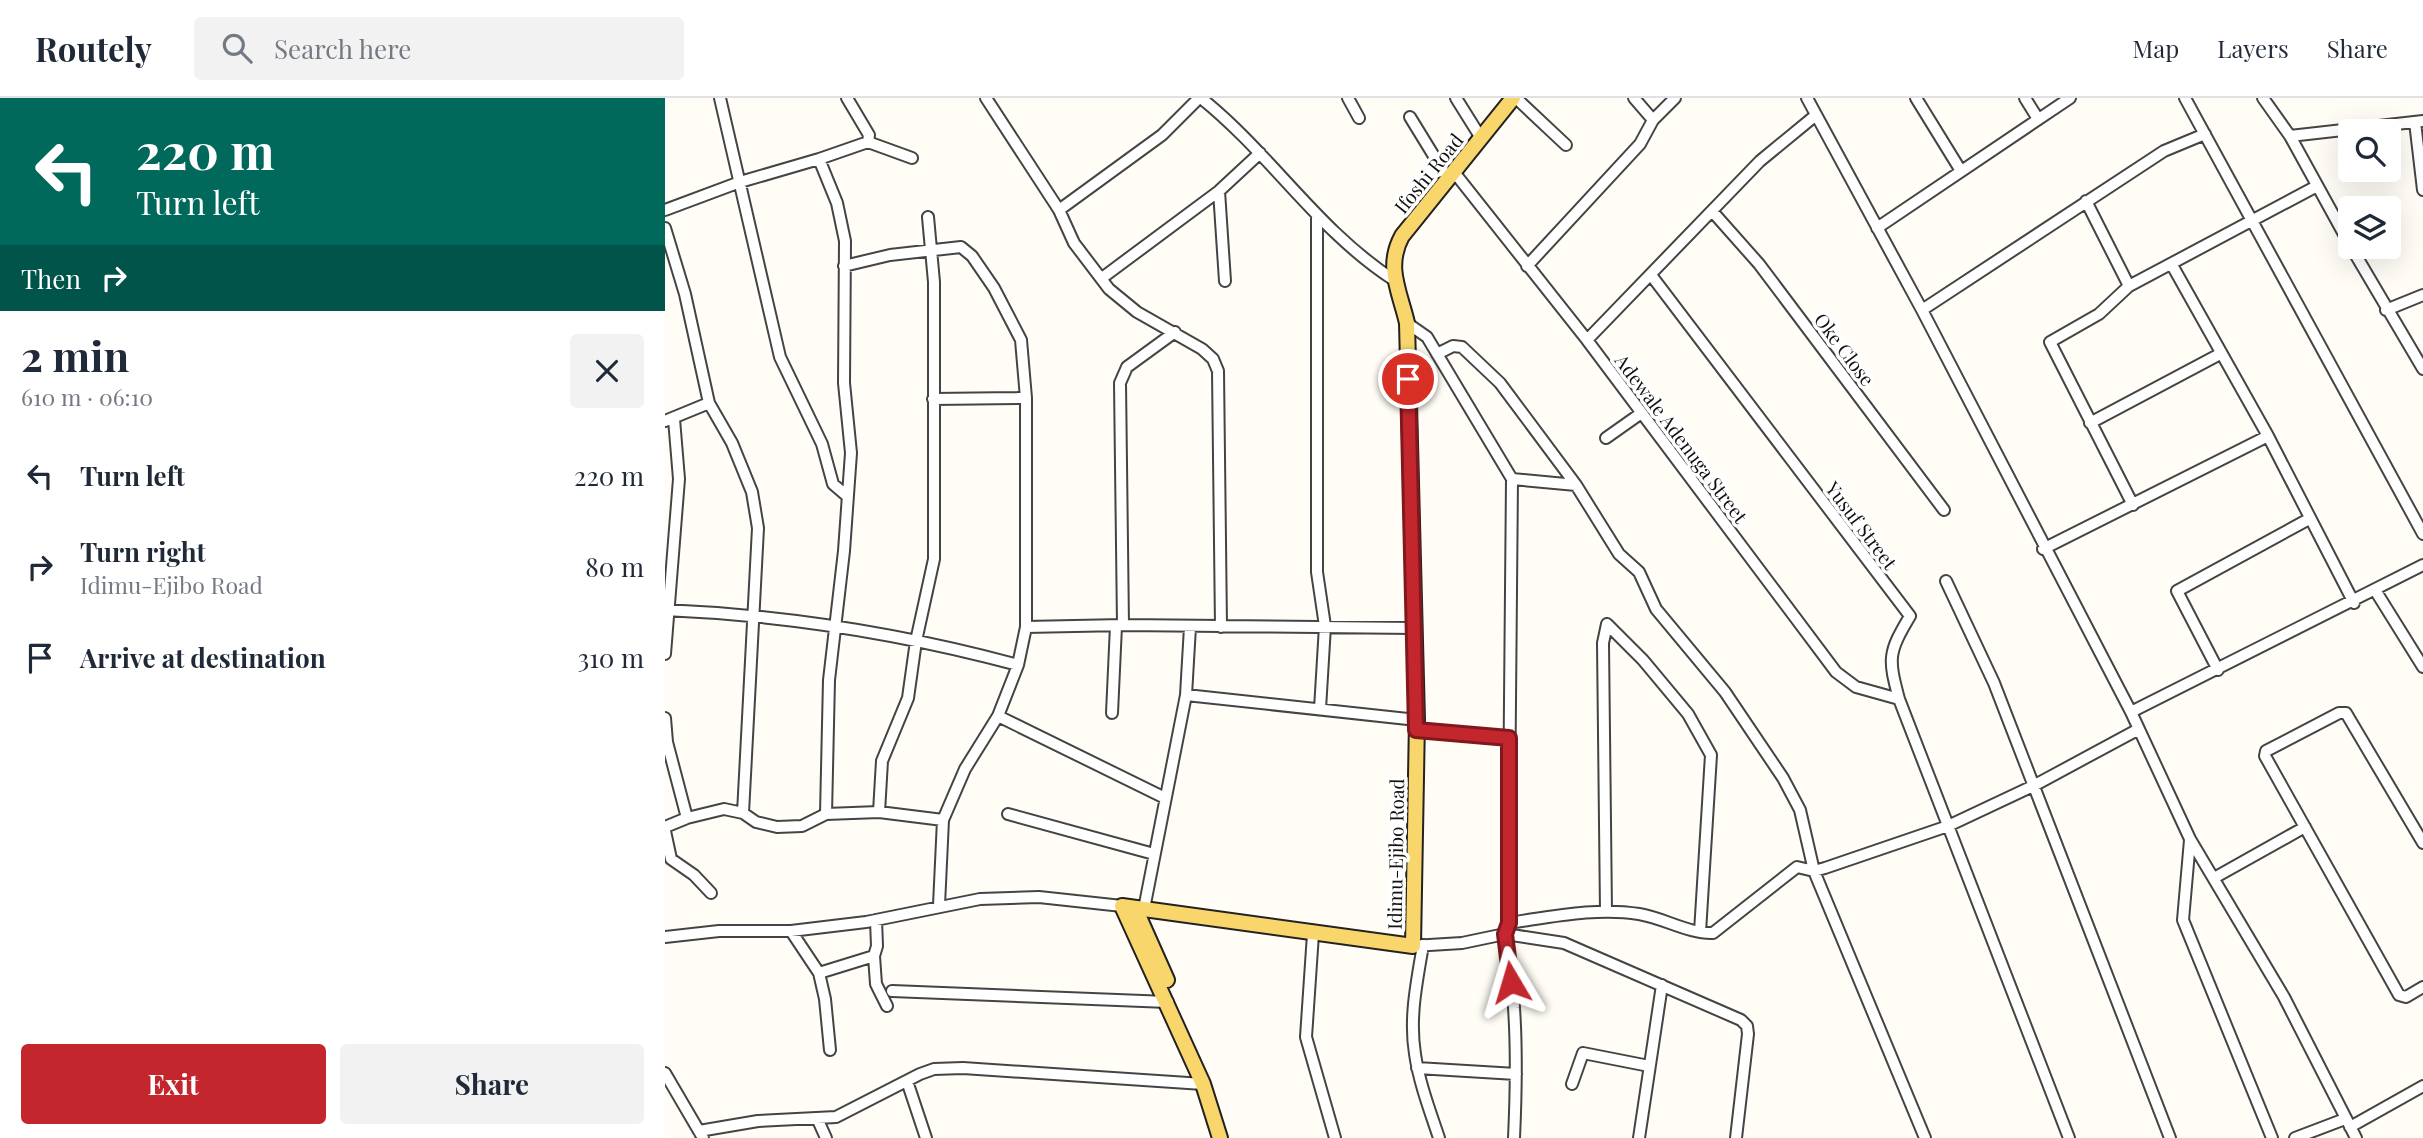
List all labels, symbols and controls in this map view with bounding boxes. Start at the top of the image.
search box [194,17,684,80]
text: Routely [35,26,152,70]
icon: search [218,29,256,67]
text: Search here [274,31,411,66]
text: Map [2133,32,2179,64]
text: Layers [2217,32,2289,64]
text: Share [2327,32,2388,64]
text: 220 m [136,117,275,182]
map controls [2338,119,2401,259]
button: search [2338,119,2401,182]
icon: left [21,126,112,217]
street label: Ifoshi Road [1388,128,1468,218]
text: Turn left [136,180,260,223]
button: layers [2338,196,2401,259]
icon: right [95,259,133,297]
text: Then [21,261,81,296]
street label: Oke Close [1809,307,1881,391]
text: 2 min [21,327,129,383]
button: close [570,334,644,408]
street label: Adewale Adenuga Street [1609,347,1754,528]
pin [1378,349,1438,409]
icon: arrive [1389,360,1427,398]
text: 610 m · 06:10 [21,381,153,412]
icon: left [21,457,59,495]
text: Turn left [80,458,185,493]
text: 220 m [574,458,644,493]
street label: Yusuf Street [1820,475,1904,574]
text: Turn right [80,534,206,569]
icon: right [21,548,59,586]
text: 80 m [585,549,644,584]
text: Idimu-Ejibo Road [80,569,263,600]
icon: arrive [21,639,59,677]
text: Arrive at destination [80,640,326,675]
text: 310 m [577,640,644,675]
street label: Idimu-Ejibo Road [1381,778,1409,930]
position arrow [1474,945,1548,1019]
button: Exit [21,1044,326,1124]
button: Share [340,1044,644,1124]

